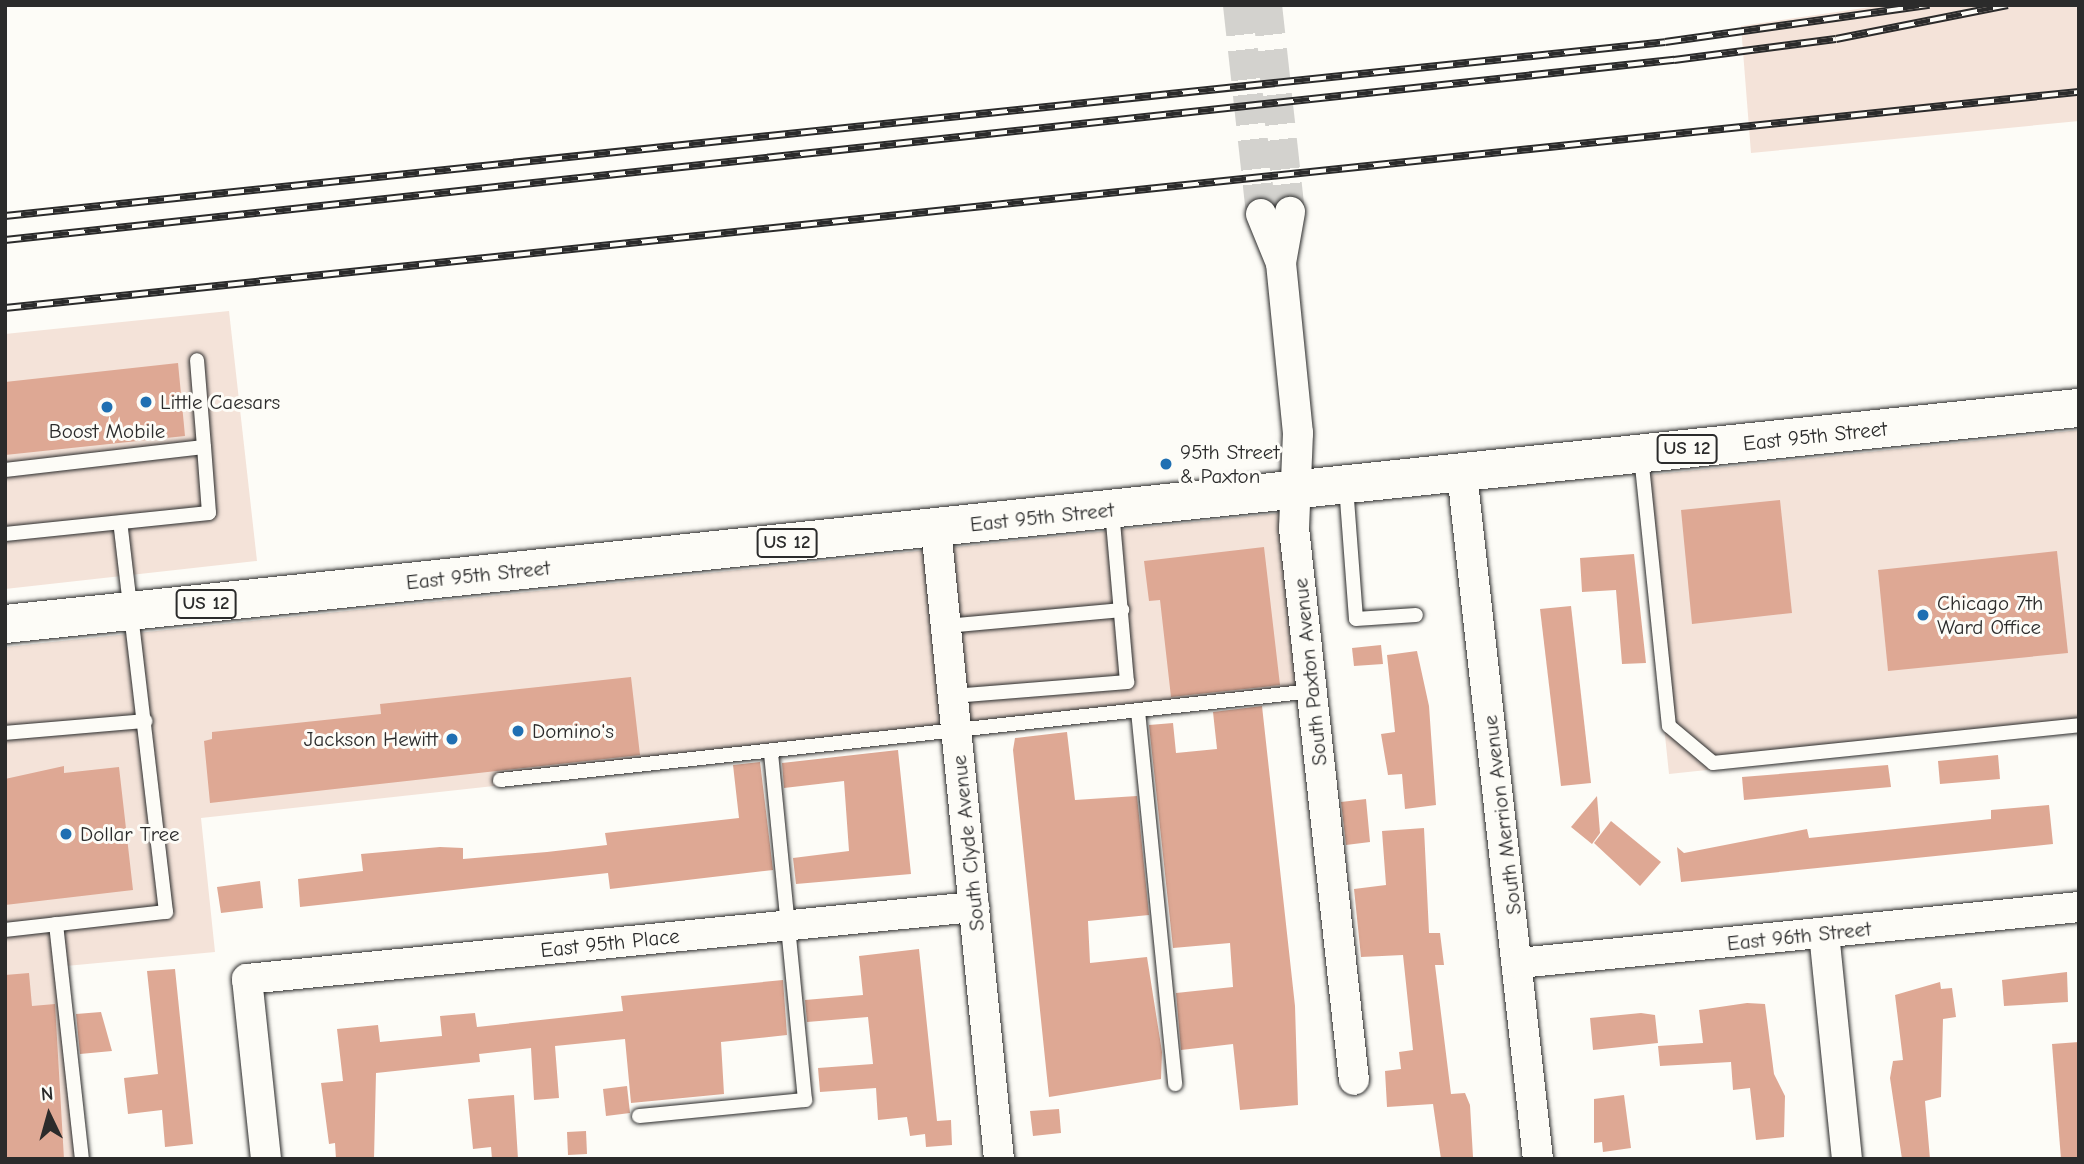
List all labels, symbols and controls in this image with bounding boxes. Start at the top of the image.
place label: Little Caesars [160,389,280,415]
marker: Little Caesars [138,394,154,410]
marker: Boost Mobile [99,399,115,415]
street label: East 95th Street [1742,416,1888,456]
place label: Boost Mobile [49,418,165,444]
road number: US 12 [1656,433,1718,464]
place label: 95th Street & Paxton [1180,439,1279,489]
marker: 95th Street & Paxton [1158,456,1174,472]
street label: East 95th Street [969,497,1115,537]
road number: US 12 [756,528,818,558]
street label: East 95th Street [405,555,551,595]
street label: South Paxton Avenue [1288,577,1332,767]
road number: US 12 [174,589,238,620]
place label: Chicago 7th Ward Office [1937,590,2043,640]
marker: Chicago 7th Ward Office [1915,607,1931,623]
street label: South Merrion Avenue [1477,714,1527,916]
place label: Domino's [532,718,614,744]
marker: Domino's [510,723,526,739]
place label: Jackson Hewitt [304,726,438,752]
marker: Jackson Hewitt [444,731,460,747]
street label: South Clyde Avenue [946,754,990,932]
place label: Dollar Tree [80,821,180,847]
marker: Dollar Tree [58,826,74,842]
street label: East 96th Street [1726,916,1872,956]
street label: East 95th Place [539,923,681,963]
north arrow [14,1080,84,1150]
text: N [40,1083,54,1106]

